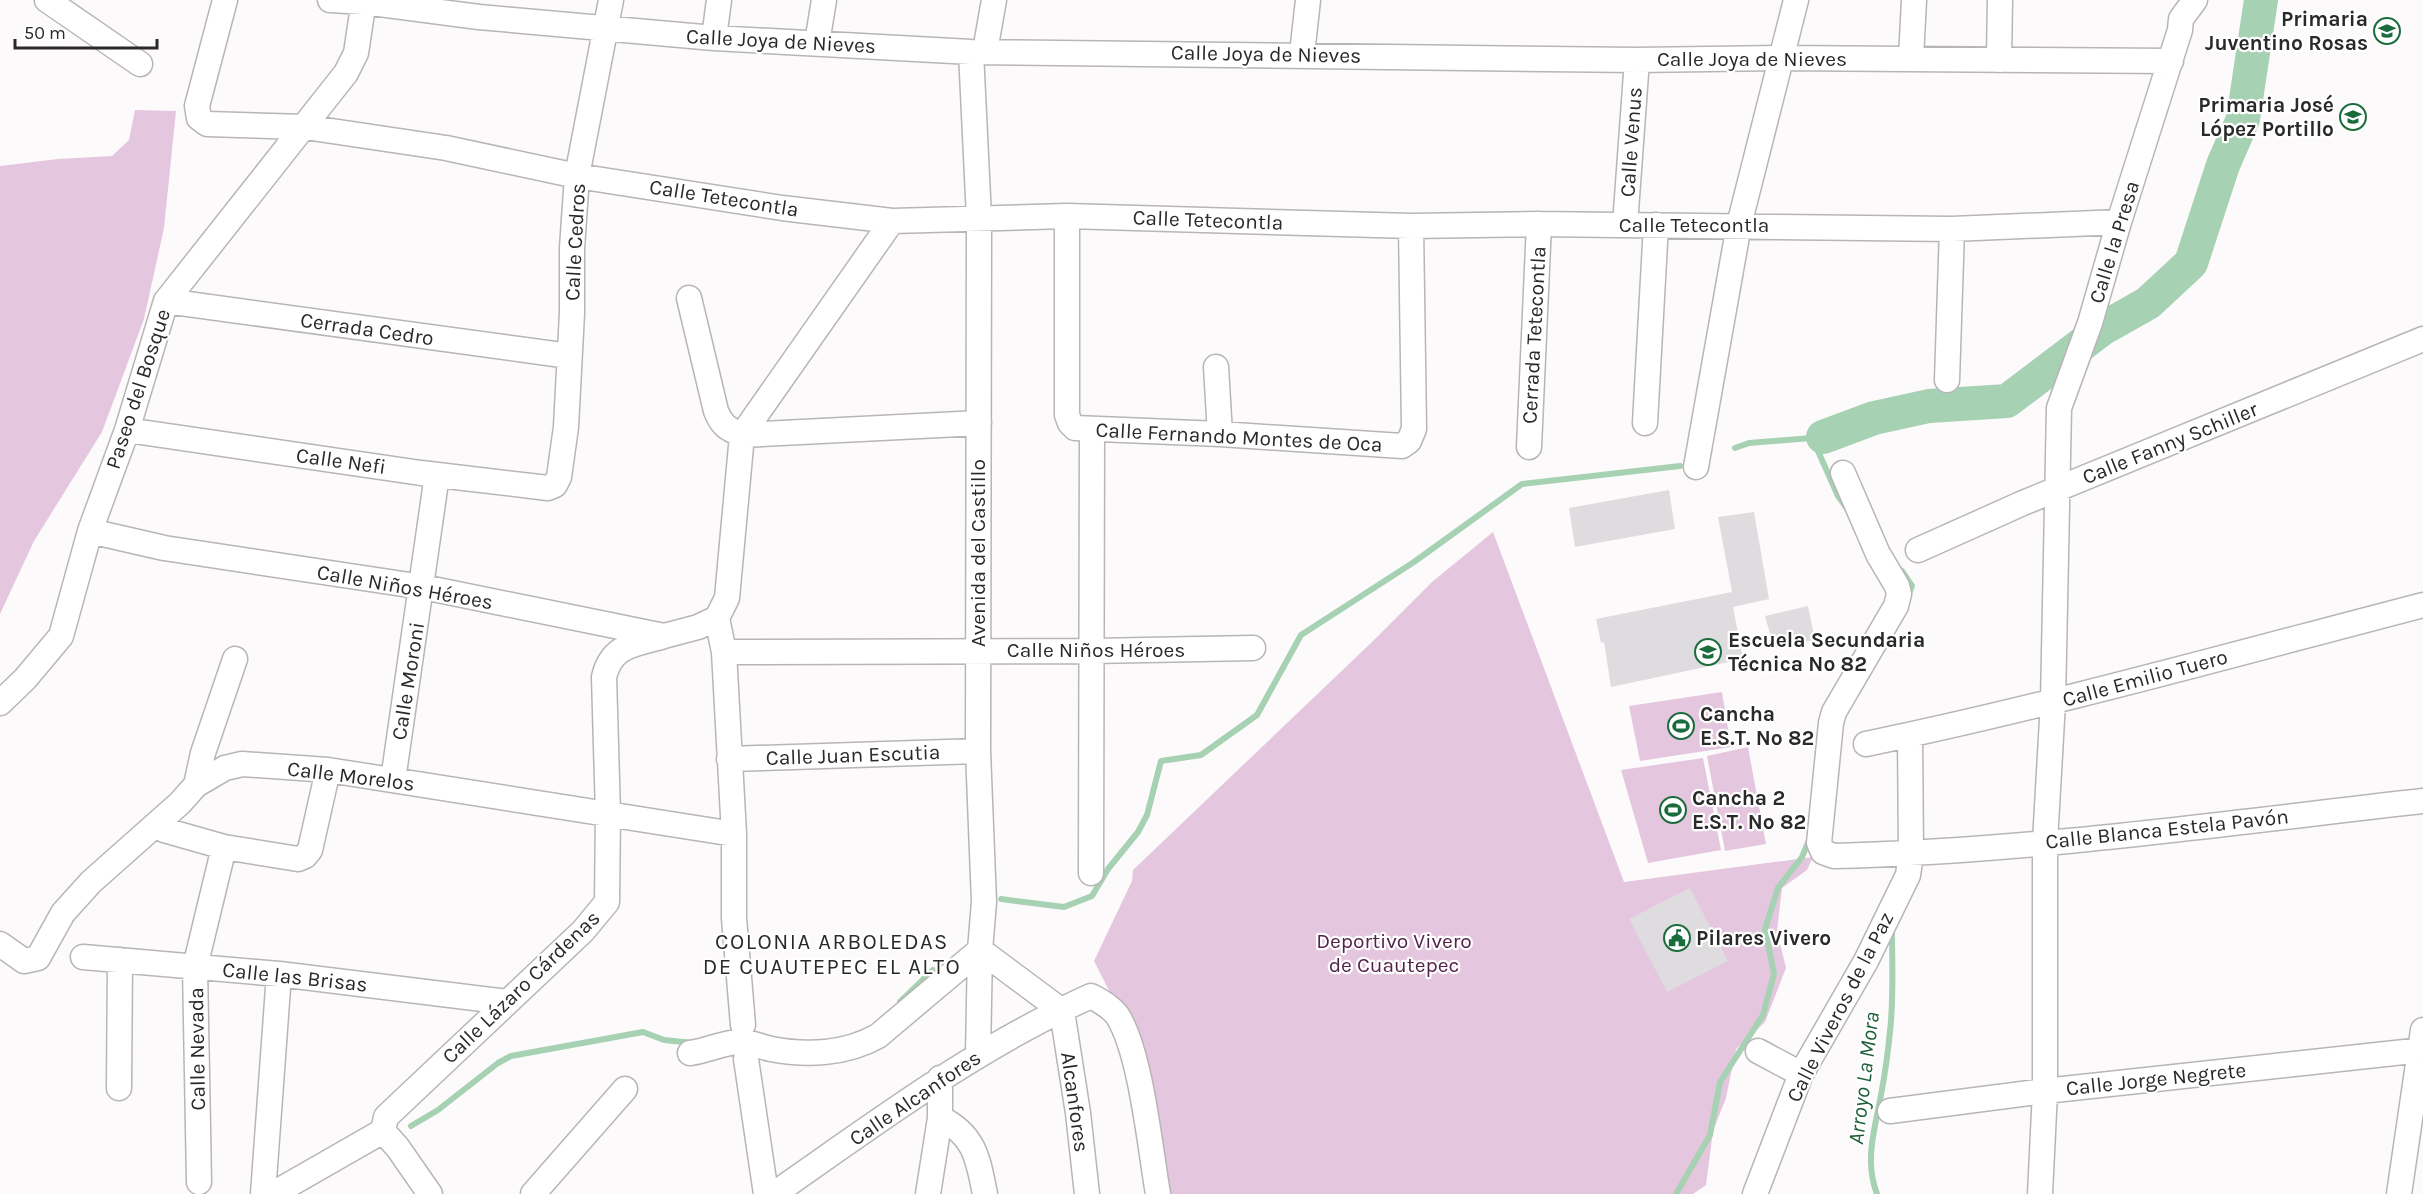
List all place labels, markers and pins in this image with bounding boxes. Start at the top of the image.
place label: Primaria Juventino Rosas [2205,7,2368,55]
school or university icon: Primaria Juventino Rosas [2372,16,2402,46]
place label: Primaria José López Portillo [2198,93,2334,141]
school or university icon: Primaria José López Portillo [2338,102,2368,132]
place label: Escuela Secundaria Técnica Nº 82 [1728,628,1925,676]
school or university icon: Escuela Secundaria Técnica Nº 82 [1693,637,1723,667]
place label: Cancha E.S.T. Nº 82 [1700,702,1814,750]
sports icon: Cancha E.S.T. Nº 82 [1666,711,1696,741]
place label: Cancha 2 E.S.T. Nº 82 [1692,786,1806,834]
sports icon: Cancha 2 E.S.T. Nº 82 [1658,795,1688,825]
public building icon: Pilares Vivero [1662,923,1692,953]
place label: Pilares Vivero [1696,926,1831,950]

